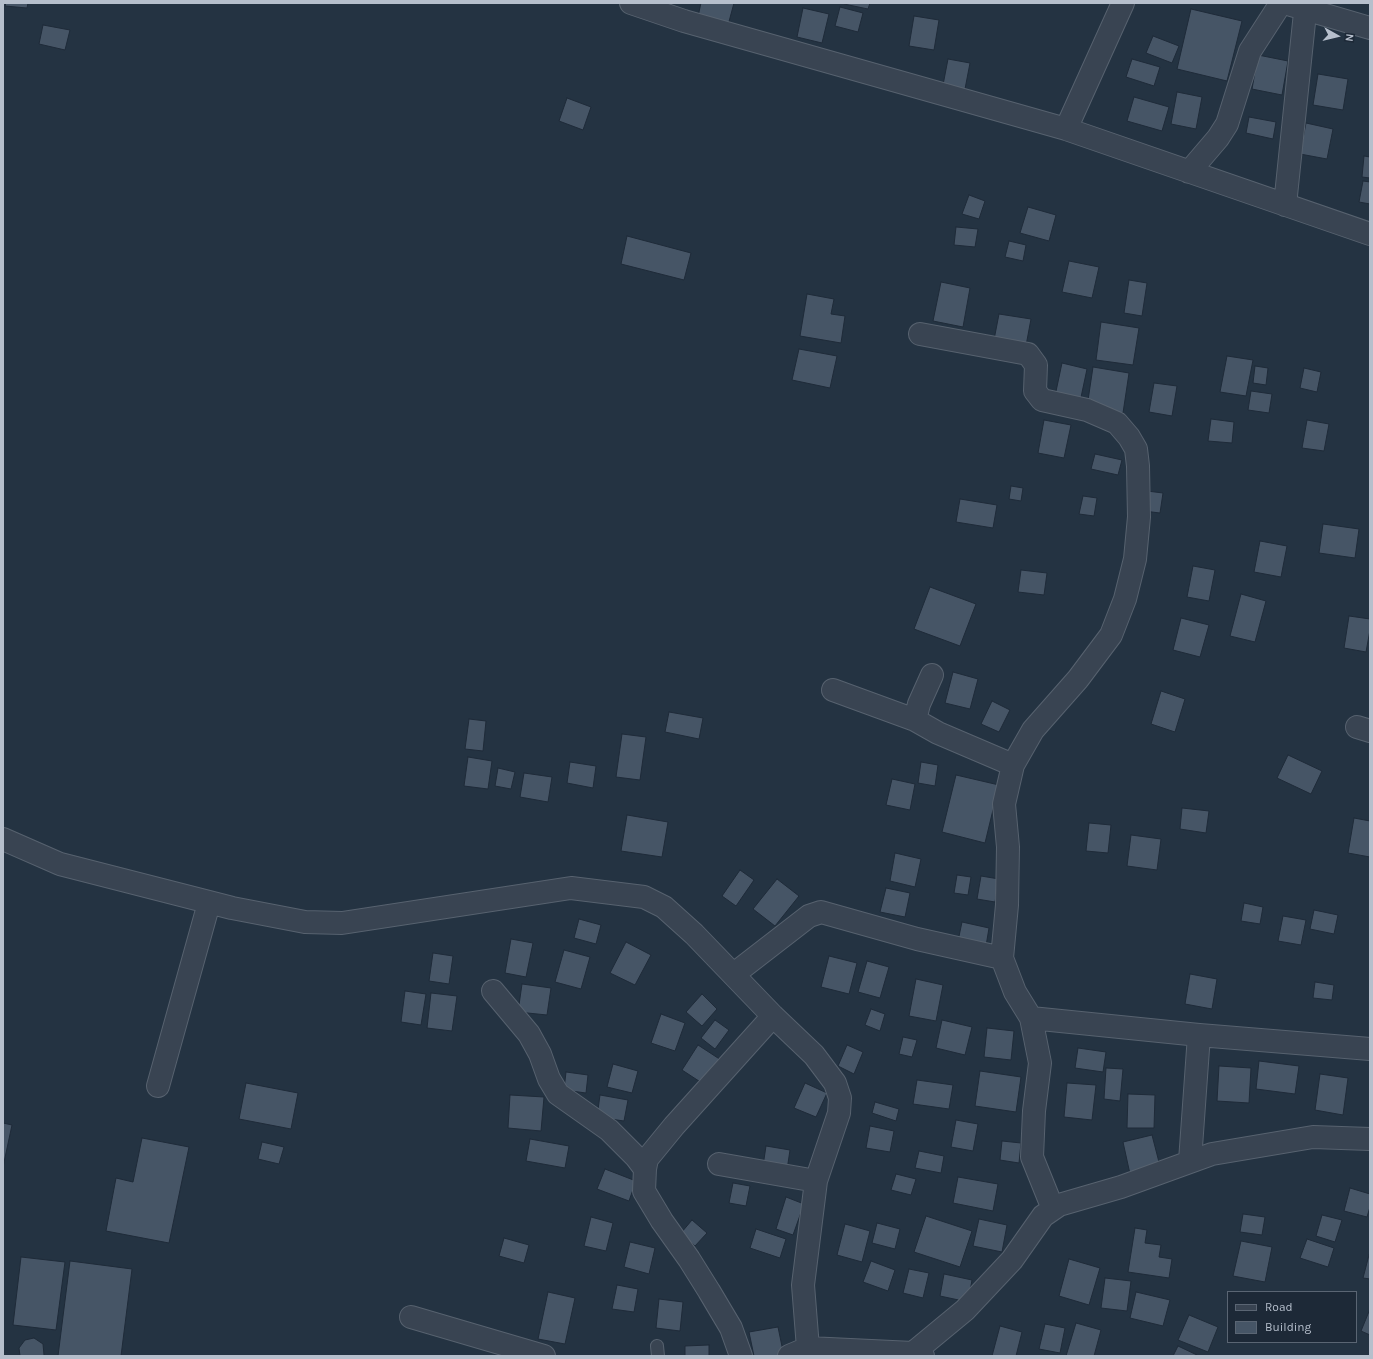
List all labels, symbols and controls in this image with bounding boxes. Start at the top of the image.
north arrow [1317,16,1357,56]
text: N [1342,33,1356,43]
legend [1227,1291,1357,1343]
text: Road [1265,1300,1293,1314]
text: Building [1265,1320,1311,1334]

